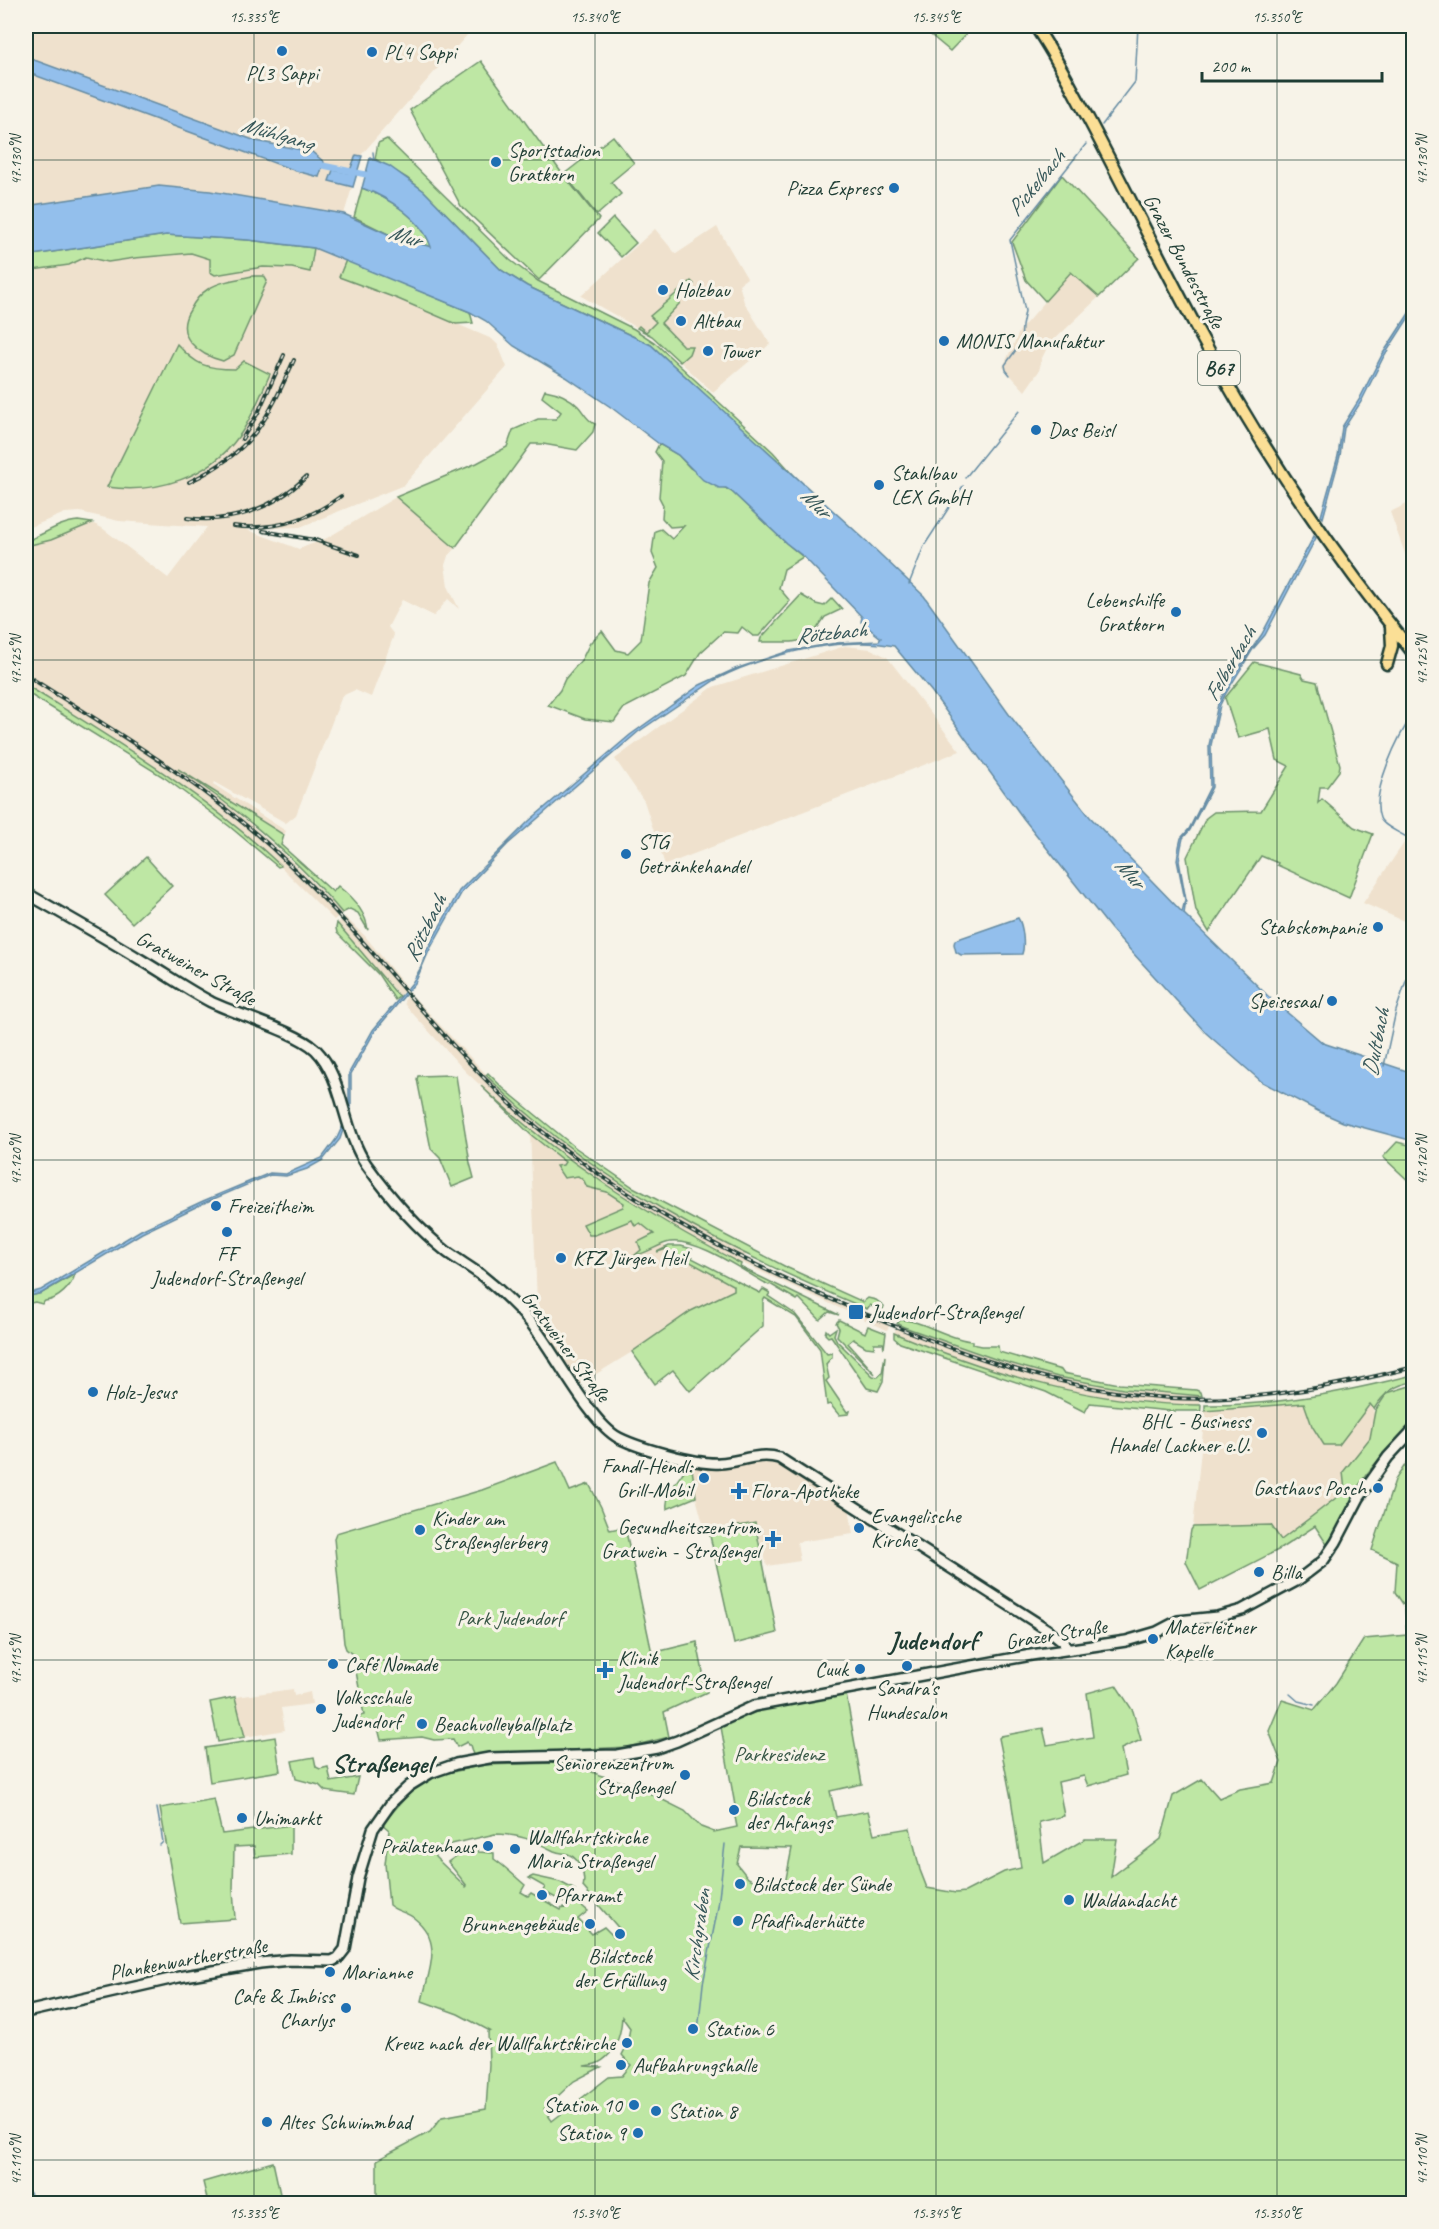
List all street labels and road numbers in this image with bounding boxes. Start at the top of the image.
street label: Grazer Bundesstraße [1138,189,1231,335]
road number: B67 [1198,351,1240,385]
street label: Gratweiner Straße [132,924,262,1013]
street label: Gratweiner Straße [516,1285,618,1409]
street label: Grazer Straße [1004,1613,1110,1655]
street label: Plankenwartherstraße [107,1932,271,1986]

